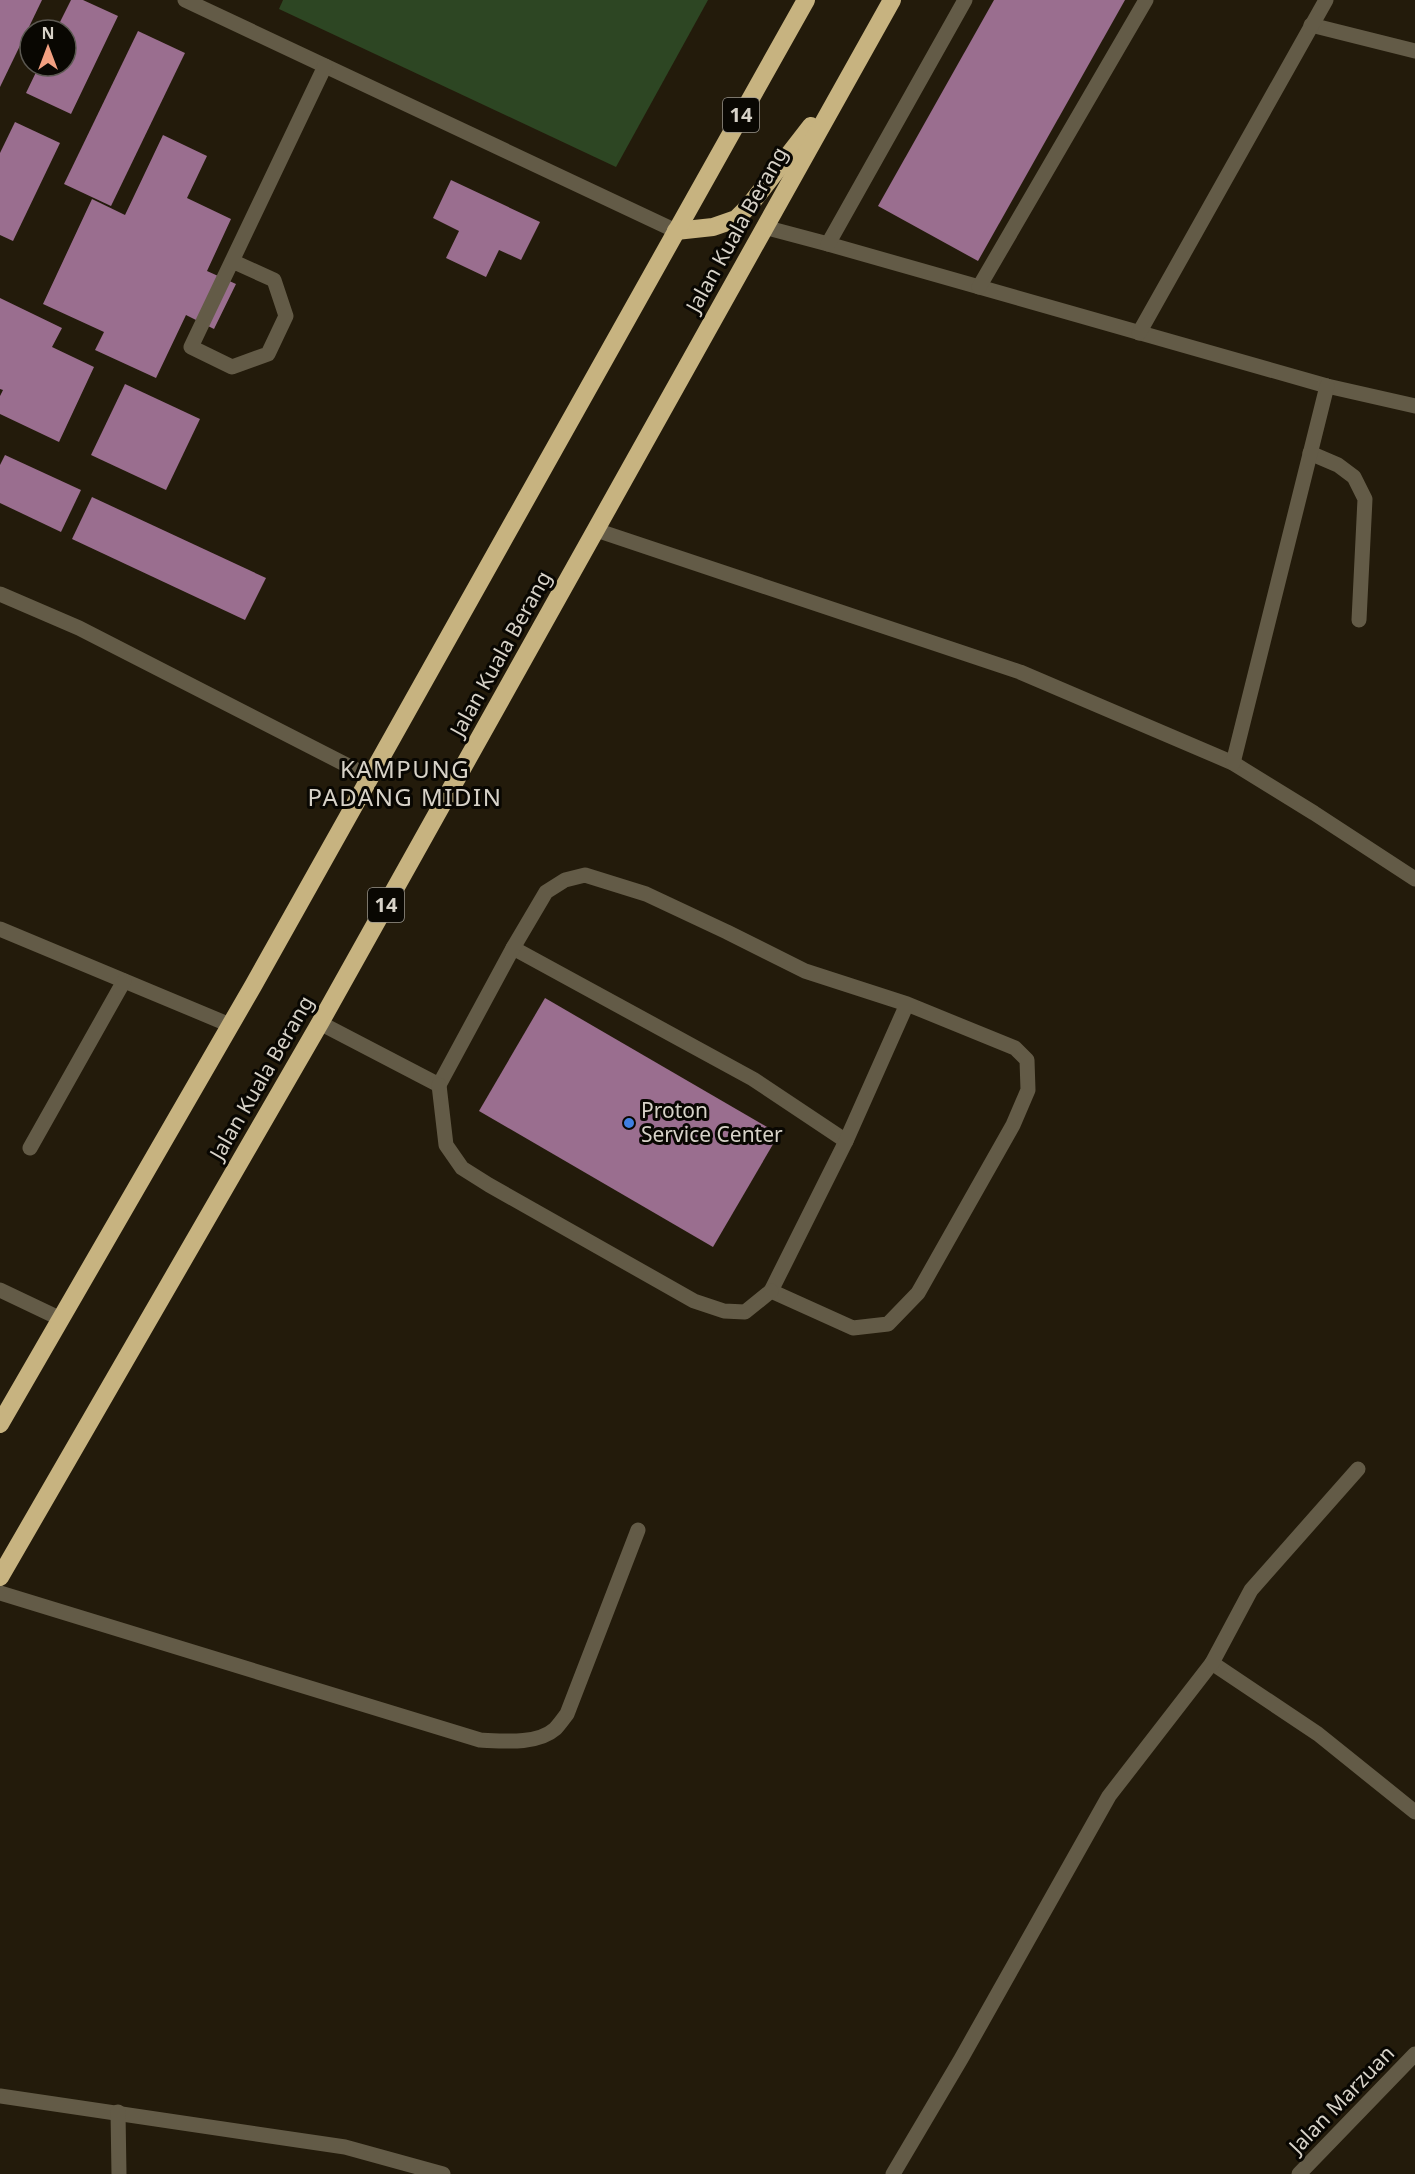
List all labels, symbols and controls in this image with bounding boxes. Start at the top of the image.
north arrow [18,18,78,78]
text: N [41,22,55,44]
road number: 14 [723,98,759,132]
street label: Jalan Kuala Berang [678,142,793,319]
street label: Jalan Kuala Berang [442,566,557,743]
district label: KAMPUNG PADANG MIDIN [308,752,502,813]
road number: 14 [368,888,404,922]
street label: Jalan Kuala Berang [202,990,320,1166]
place label: Proton Service Center [641,1096,783,1148]
marker: Proton Service Center [622,1116,636,1130]
street label: Jalan Marzuan [1281,2039,1400,2161]

